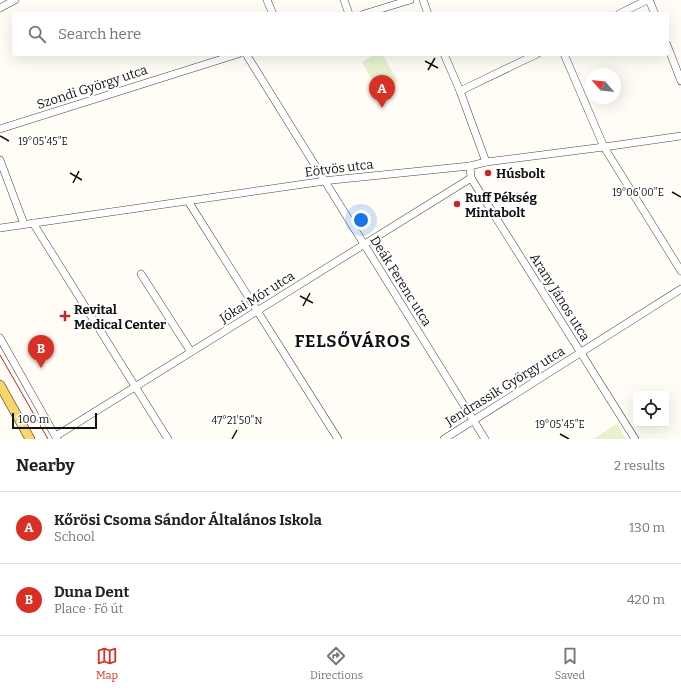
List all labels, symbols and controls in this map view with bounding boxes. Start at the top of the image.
search box [12,12,669,56]
icon: search [26,23,48,45]
text: Search here [58,25,141,43]
street label: Szondi György utca [35,62,149,112]
north arrow [585,68,621,104]
pin: A [369,75,395,108]
text: 19°05'45"E [18,136,68,148]
street label: Eötvös utca [304,156,374,180]
place label: Húsbolt [496,166,545,181]
marker: Húsbolt [483,168,493,178]
text: 19°06'00"E [612,187,664,199]
place label: Ruff Pékség Mintabolt [465,190,537,220]
marker: Ruff Pékség Mintabolt [452,199,462,209]
your location [351,210,371,230]
street label: Deák Ferenc utca [367,233,435,329]
street label: Arany János utca [527,250,593,344]
street label: Jókai Mór utca [216,268,297,327]
place label: Revital Medical Center [74,302,166,332]
marker: Revital Medical Center [59,310,71,322]
district label: FELSŐVÁROS [295,330,411,352]
pin: B [28,335,54,368]
street label: Jendrassik György utca [442,343,567,429]
map controls [633,391,669,427]
button: locate [633,391,669,427]
scale bar [12,411,97,430]
text: 100 m [18,413,49,426]
text: 47°21'50"N [212,415,262,427]
text: 19°05'45"E [535,419,585,431]
text: Nearby [16,455,75,476]
text: 2 results [614,458,665,473]
text: Kőrösi Csoma Sándor Általános Iskola [54,511,322,529]
text: A [24,520,34,535]
text: 130 m [629,520,665,535]
text: School [54,529,95,544]
text: Duna Dent [54,583,129,601]
text: B [25,592,33,607]
text: 420 m [627,592,665,607]
text: Place · Fő út [54,601,123,616]
tab: Map [96,645,118,682]
tab: Directions [310,645,363,682]
tab: Saved [555,645,585,682]

